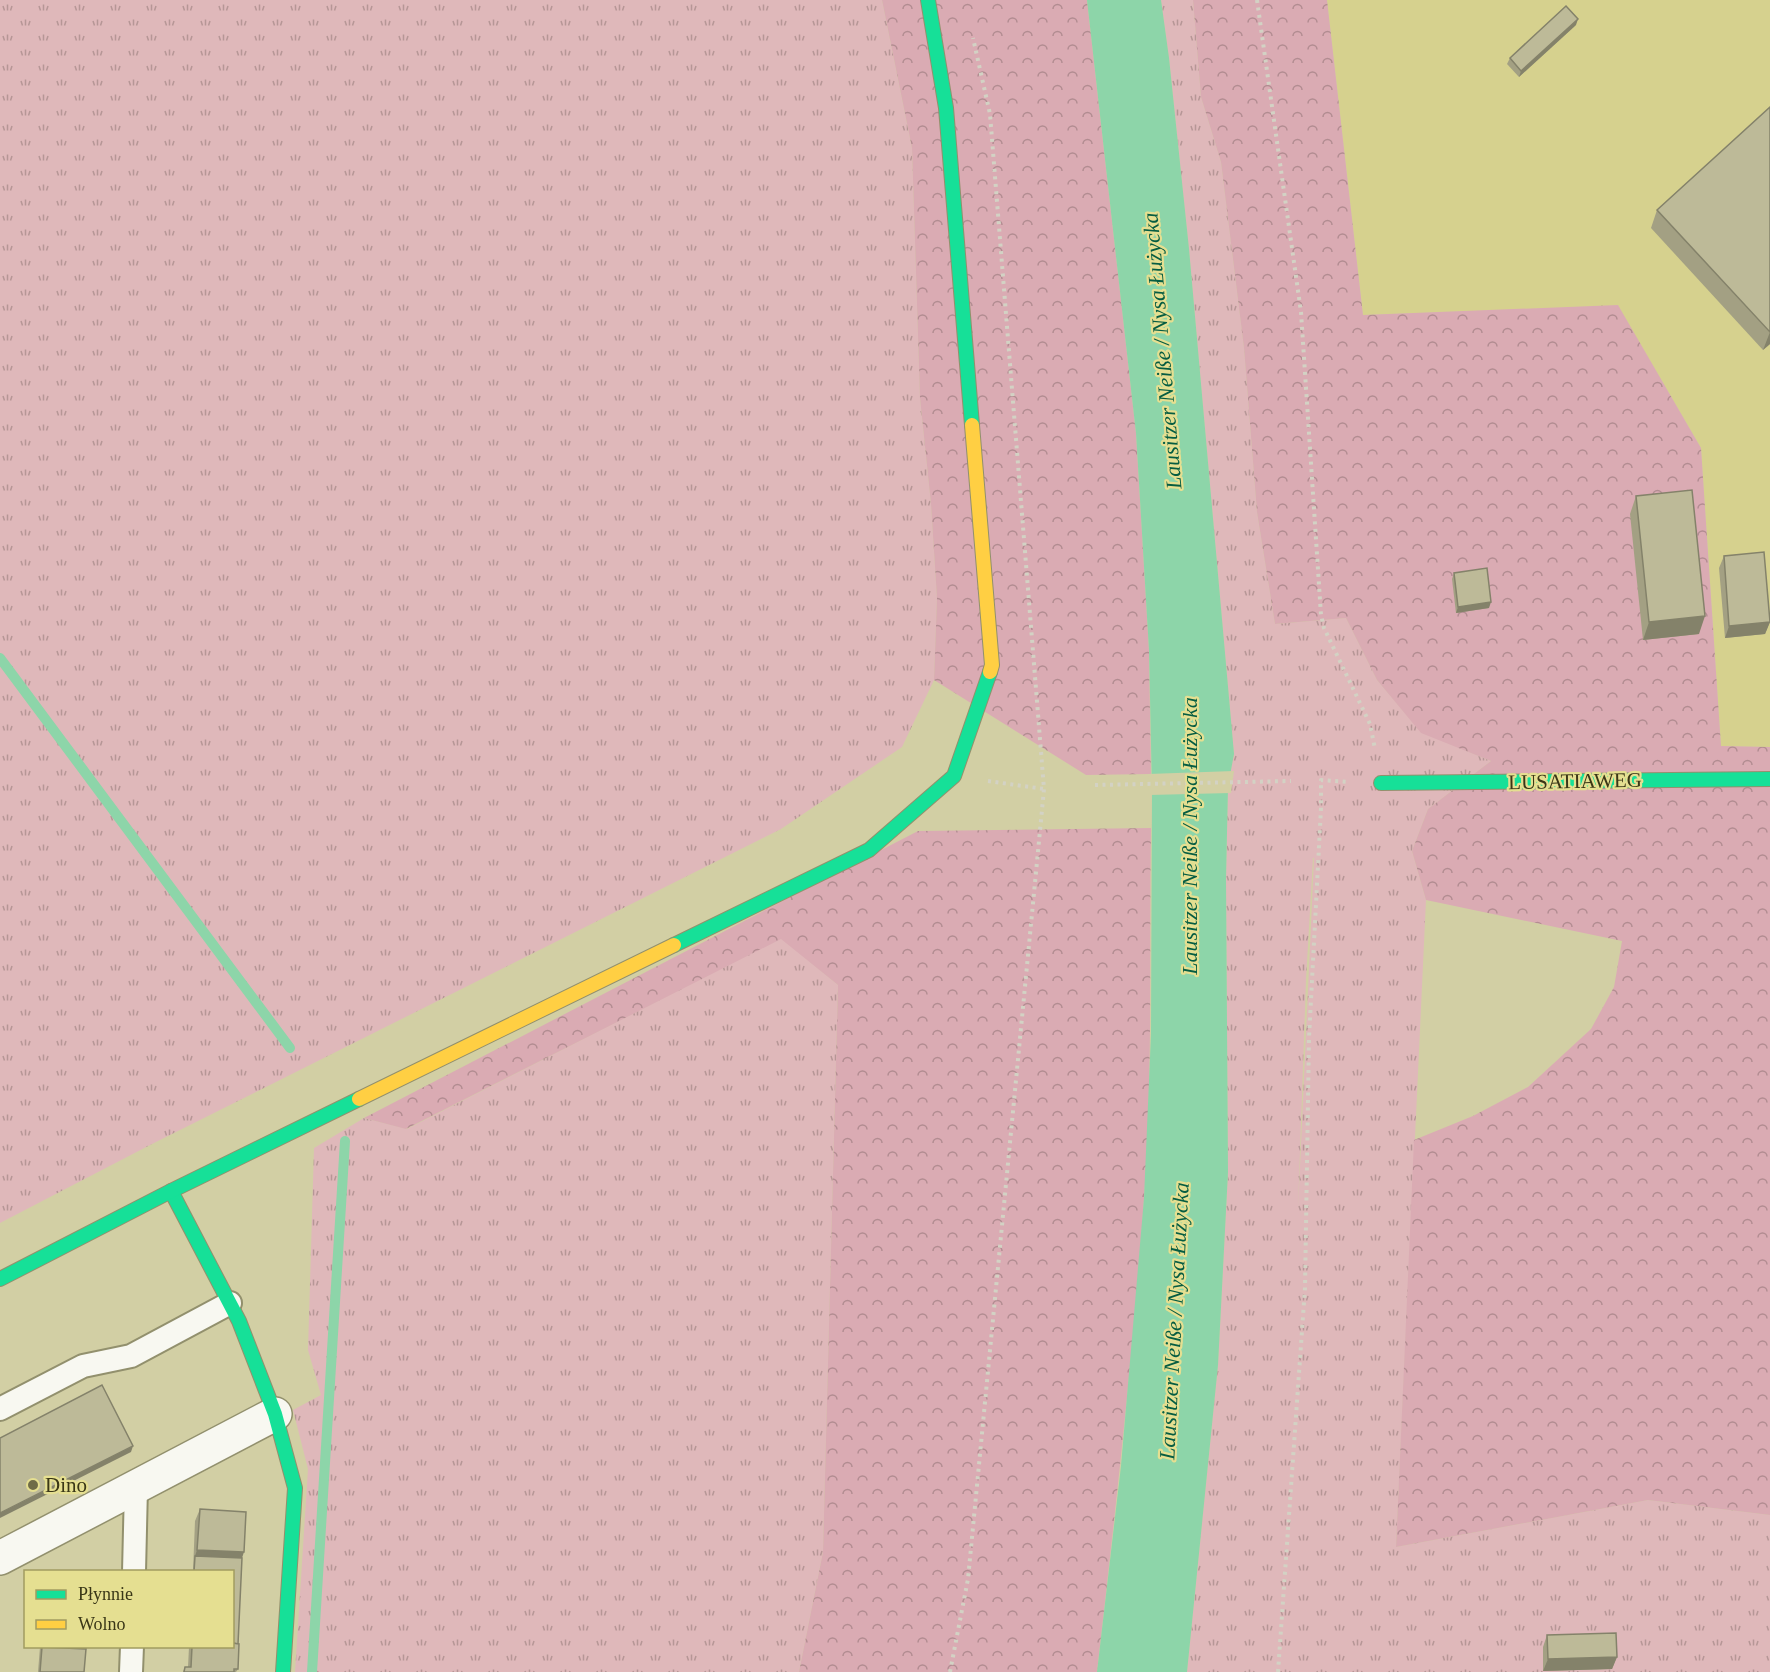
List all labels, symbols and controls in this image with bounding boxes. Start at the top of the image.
water label: Lausitzer Neiße / Nysa Łużycka [1137,212,1187,491]
water label: Lausitzer Neiße / Nysa Łużycka [1177,697,1202,976]
street label: LUSATIAWEG [1508,768,1642,794]
water label: Lausitzer Neiße / Nysa Łużycka [1154,1182,1194,1461]
place label: Dino [45,1473,87,1497]
marker: Dino [26,1478,40,1492]
legend [24,1570,234,1648]
text: Płynnie [78,1584,133,1604]
text: Wolno [78,1614,126,1634]

